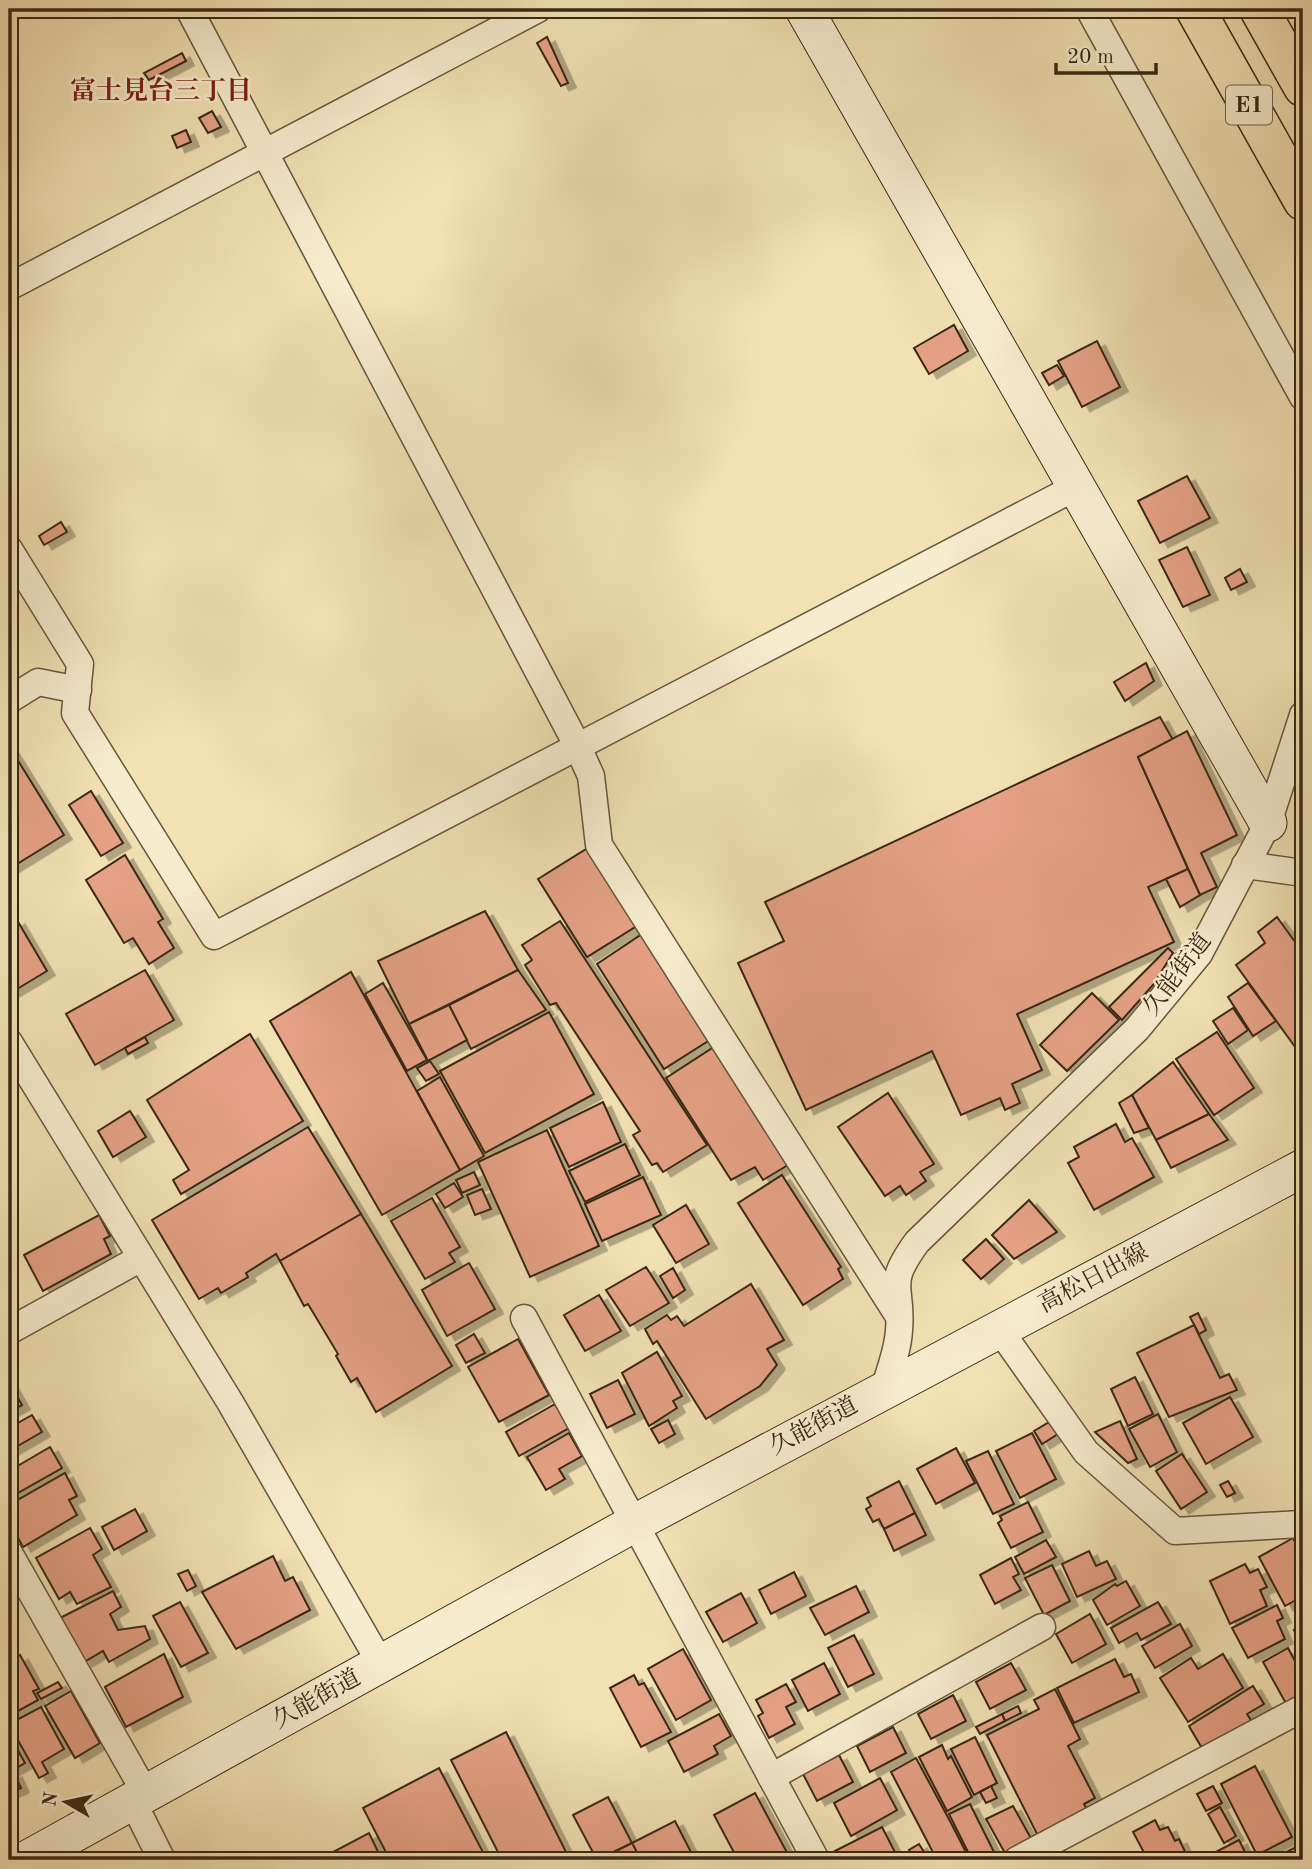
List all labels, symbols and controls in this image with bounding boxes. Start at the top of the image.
scale bar [1056,32,1156,76]
text: 20 m [1067,47,1114,68]
district label: 富士見台三丁目 [70,76,252,105]
road number: E1 [1226,86,1272,124]
street label: 久能街道 [1137,928,1216,1021]
street label: 高松日出線 [1034,1238,1153,1318]
street label: 久能街道 [765,1391,862,1460]
street label: 久能街道 [268,1664,365,1734]
north arrow [32,1768,102,1838]
text: N [41,1791,62,1808]

